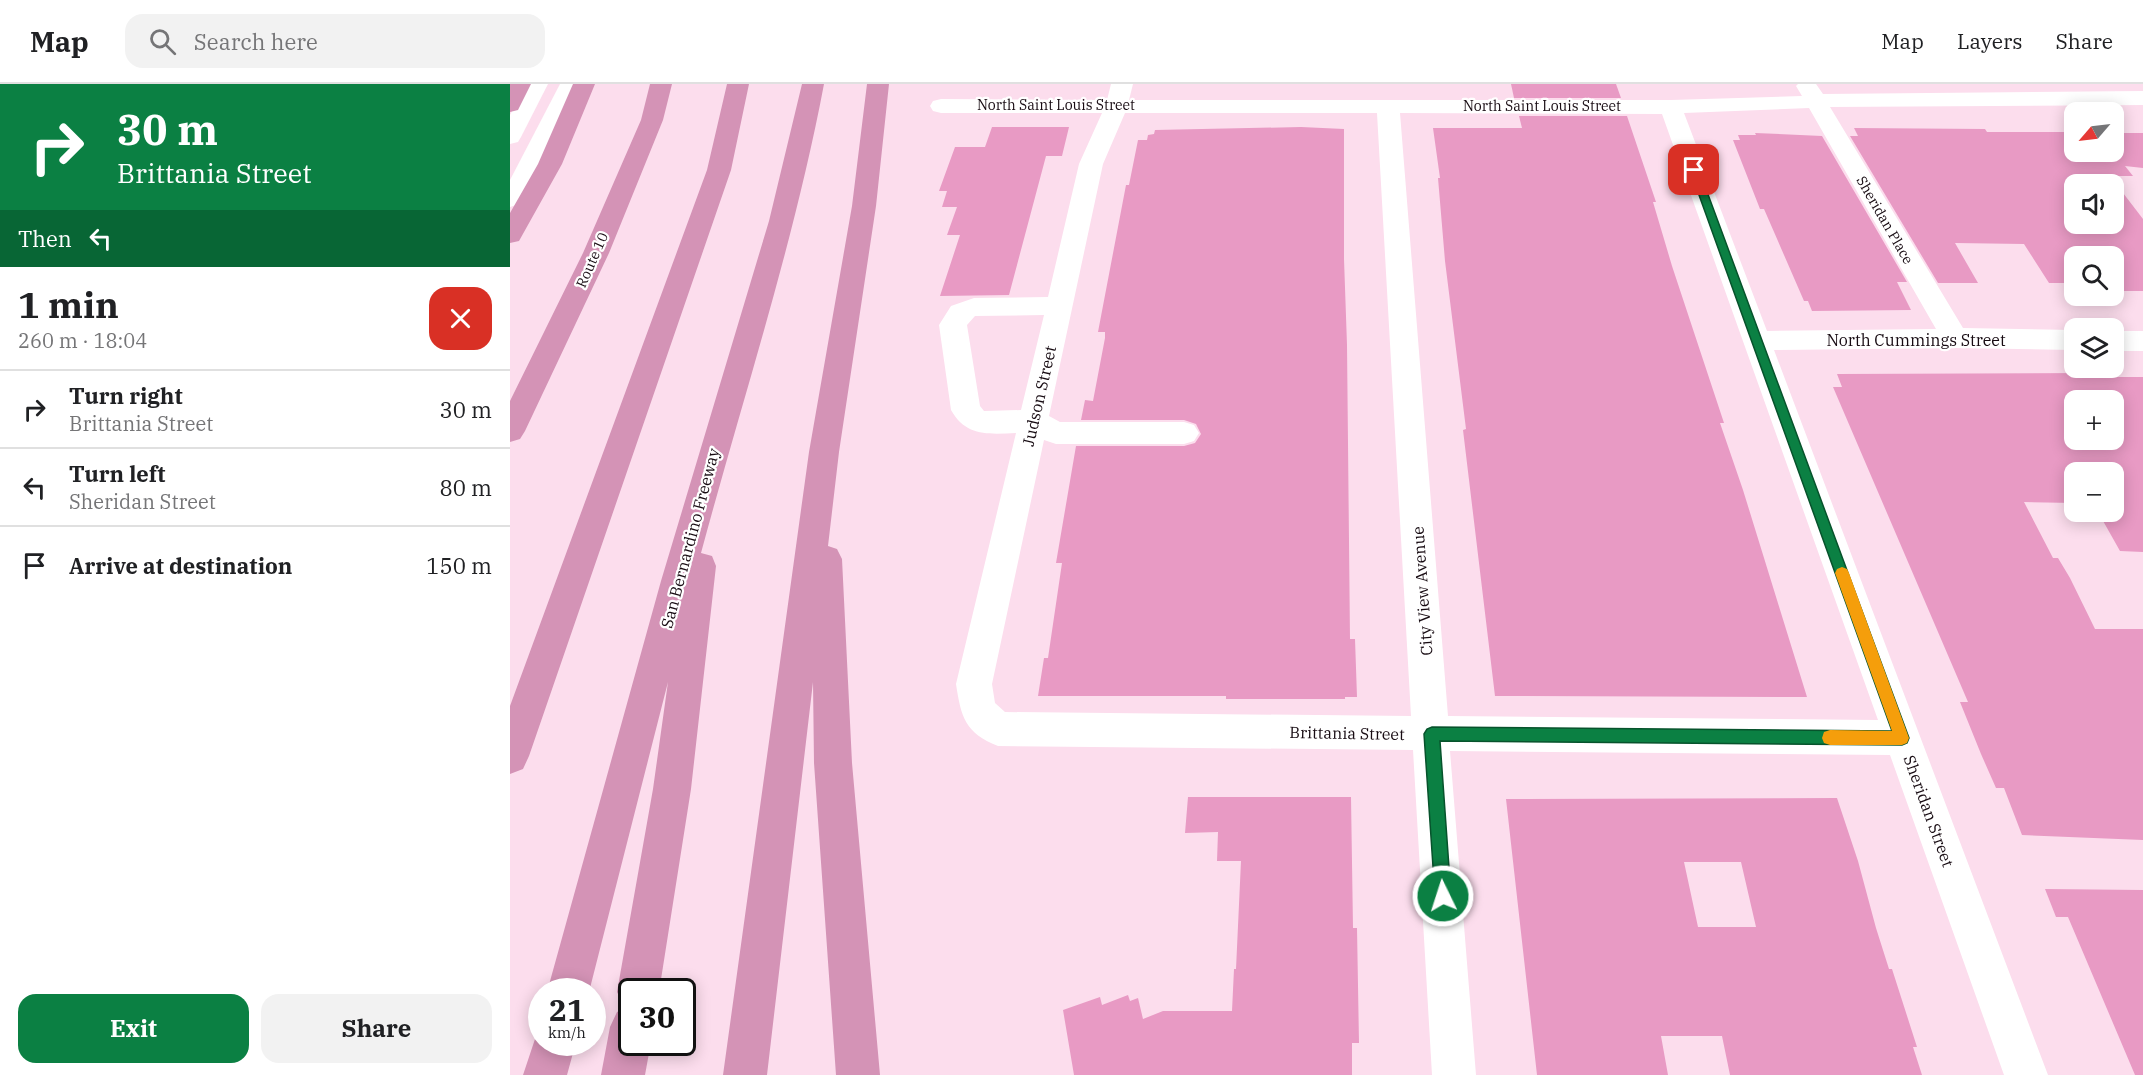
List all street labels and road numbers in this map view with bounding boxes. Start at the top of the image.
street label: North Saint Louis Street [977,96,1135,114]
street label: North Saint Louis Street [1463,97,1621,115]
street label: Sheridan Place [1853,173,1917,267]
street label: Route 10 [572,230,612,290]
street label: North Cummings Street [1826,330,2006,350]
street label: Judson Street [1018,343,1060,448]
street label: San Bernardino Freeway [656,445,724,630]
street label: City View Avenue [1408,526,1436,656]
street label: Brittania Street [1289,722,1405,744]
street label: Sheridan Street [1900,752,1959,870]

